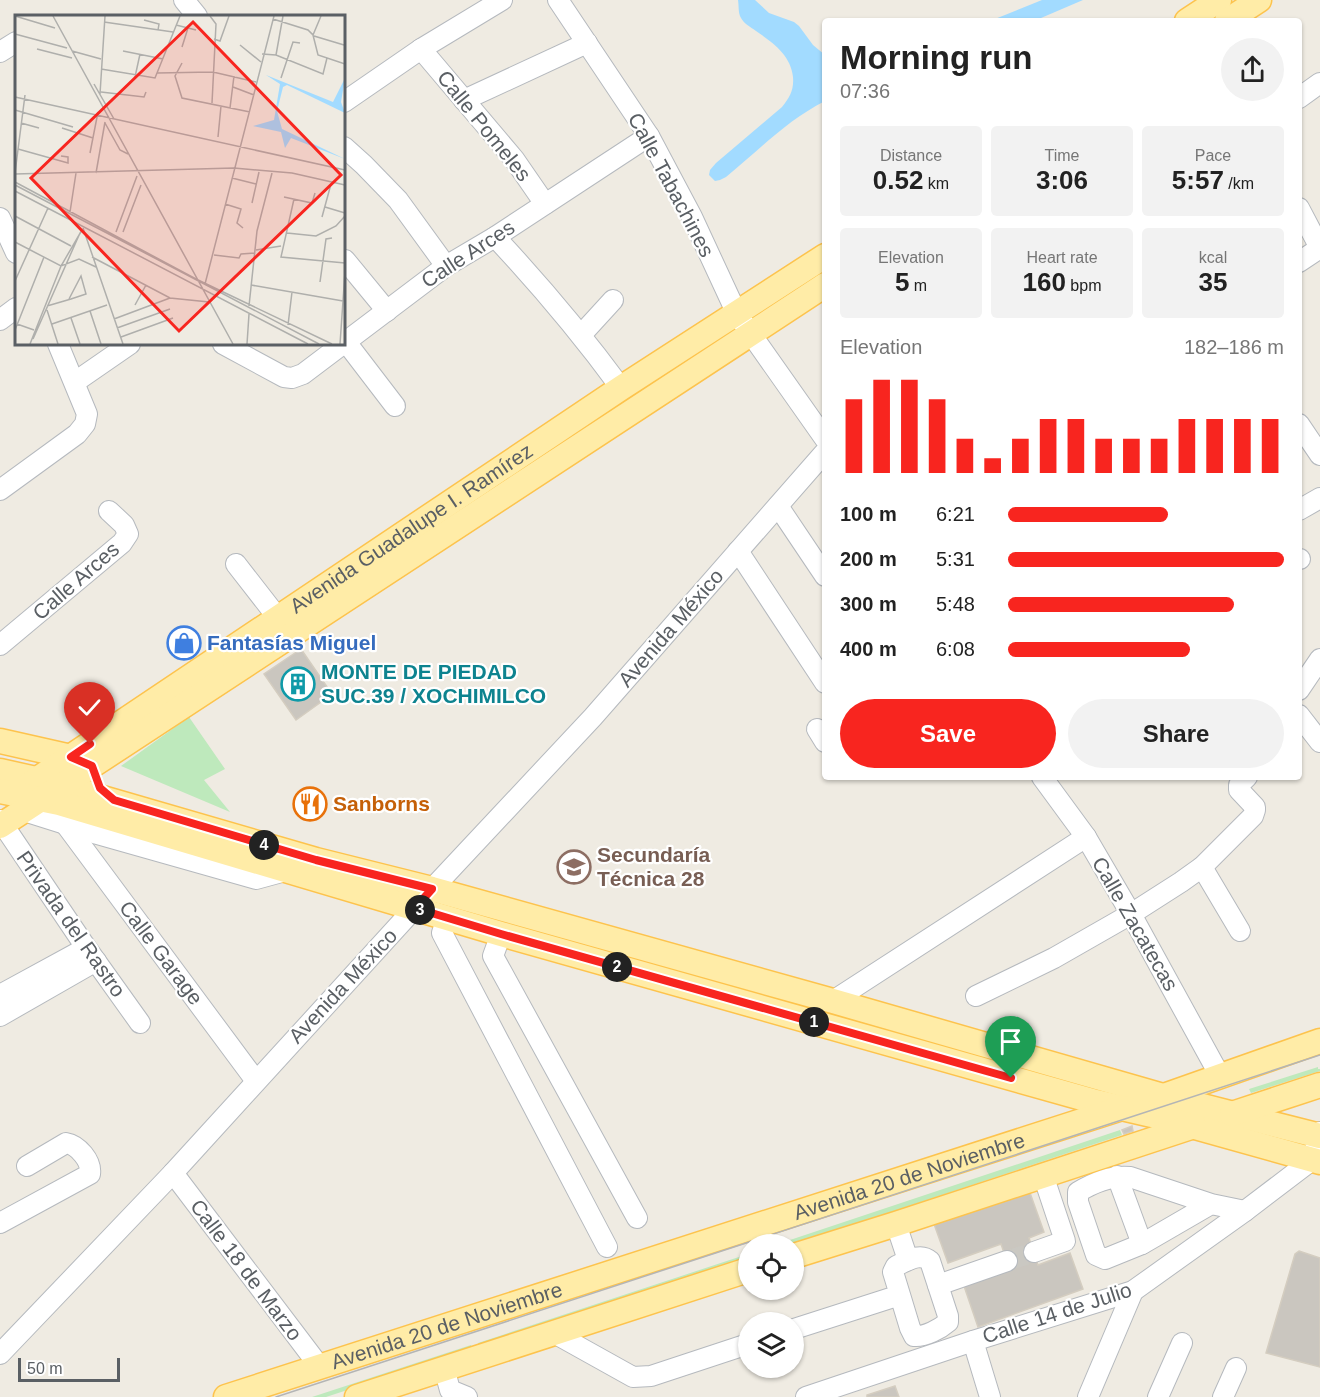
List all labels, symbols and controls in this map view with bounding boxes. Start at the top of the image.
inset map [15,15,345,345]
button: share [1221,38,1284,101]
text: Morning run [840,39,1032,76]
street label: Calle Pomeles [433,66,536,186]
text: 07:36 [840,80,890,102]
street label: Calle Tabachines [624,109,719,261]
text: Distance [880,147,942,164]
text: Time [1045,147,1079,164]
text: Pace [1195,147,1231,164]
text: 0.52 [873,165,923,195]
text: 3:06 [1036,165,1088,195]
text: 5:57 [1172,165,1224,195]
text: km [923,175,949,192]
text: /km [1224,175,1254,192]
street label: Calle Arces [417,215,519,292]
text: Elevation [878,249,944,266]
text: Heart rate [1026,249,1098,266]
text: kcal [1199,249,1227,266]
text: 5 [895,267,909,297]
text: 160 [1023,267,1066,297]
text: 35 [1199,267,1227,297]
text: m [909,277,927,294]
text: bpm [1066,277,1101,294]
text: Elevation [840,336,922,358]
text: 182–186 m [1184,336,1284,358]
street label: Avenida Guadalupe I. Ramírez [285,439,537,618]
text: 100 m [840,503,897,525]
text: 6:21 [936,503,975,525]
street label: Calle Arces [28,537,123,624]
text: 200 m [840,548,897,570]
text: 5:31 [936,548,975,570]
street label: Avenida México [613,564,728,691]
text: 300 m [840,593,897,615]
text: 5:48 [936,593,975,615]
shop icon: Fantasías Miguel [166,625,202,661]
place label: Fantasías Miguel [207,631,376,654]
text: 400 m [840,638,897,660]
text: 6:08 [936,638,975,660]
place label: MONTE DE PIEDAD SUC.39 / XOCHIMILCO [321,660,546,707]
building icon: MONTE DE PIEDAD SUC.39 / XOCHIMILCO [280,666,316,702]
pin [64,682,115,744]
icon: check [73,691,106,724]
button: Save [840,699,1056,768]
button: Share [1068,699,1284,768]
restaurant icon: Sanborns [292,786,328,822]
place label: Sanborns [333,792,430,815]
pin: 4 [249,830,279,860]
text: 4 [260,836,268,853]
place label: Secundaría Técnica 28 [597,843,711,890]
street label: Privada del Rastro [12,846,130,1001]
school or university icon: Secundaría Técnica 28 [556,849,592,885]
street label: Calle Zacatecas [1088,853,1183,995]
pin: 3 [405,895,435,925]
street label: Calle Garage [115,896,208,1009]
text: 3 [416,901,424,918]
street label: Avenida México [284,924,401,1048]
pin: 2 [602,952,632,982]
text: 2 [613,958,621,975]
pin: 1 [799,1007,829,1037]
text: 1 [810,1013,818,1030]
pin [985,1016,1036,1078]
icon: arrive [994,1025,1027,1058]
street label: Avenida 20 de Noviembre [791,1128,1028,1224]
street label: Calle 18 de Marzo [186,1195,307,1345]
map controls [738,1234,804,1378]
button: locate [738,1234,804,1300]
street label: Avenida 20 de Noviembre [328,1277,565,1373]
street label: Calle 14 de Julio [979,1278,1134,1347]
button: layers [738,1312,804,1378]
scale bar [18,1355,120,1382]
text: 50 m [27,1360,63,1377]

